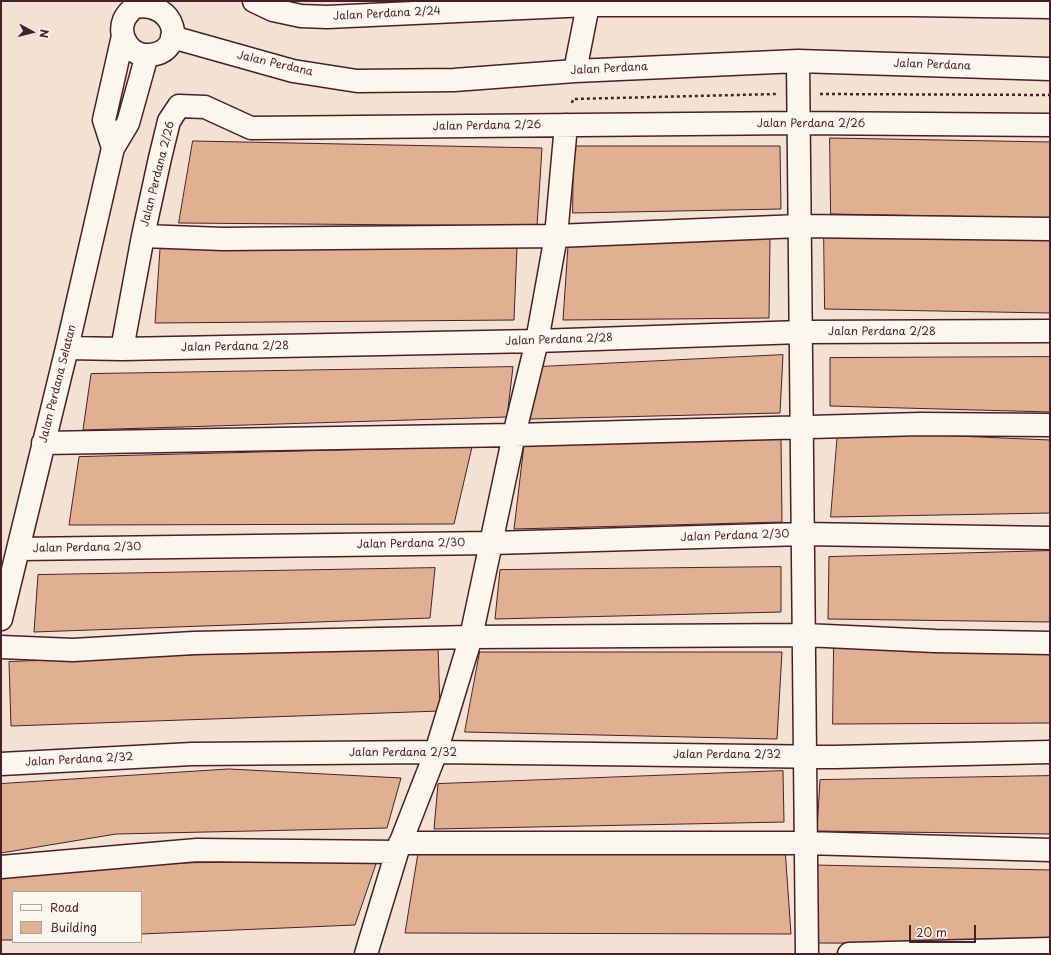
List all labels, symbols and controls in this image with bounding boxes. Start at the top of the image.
street label: Jalan Perdana 2/24 [333,5,441,23]
north arrow [12,12,52,52]
text: N [35,28,53,39]
street label: Jalan Perdana [236,49,314,79]
street label: Jalan Perdana [893,57,971,73]
street label: Jalan Perdana [570,60,648,78]
street label: Jalan Perdana 2/26 [757,117,865,131]
street label: Jalan Perdana 2/26 [433,118,541,134]
street label: Jalan Perdana 2/26 [138,120,178,228]
street label: Jalan Perdana Selatan [37,324,79,444]
street label: Jalan Perdana 2/28 [828,325,936,339]
street label: Jalan Perdana 2/28 [505,332,613,348]
street label: Jalan Perdana 2/28 [181,339,289,355]
street label: Jalan Perdana 2/30 [680,528,790,544]
street label: Jalan Perdana 2/30 [357,536,465,552]
street label: Jalan Perdana 2/30 [33,540,141,556]
street label: Jalan Perdana 2/32 [349,746,457,760]
street label: Jalan Perdana 2/32 [673,748,781,762]
street label: Jalan Perdana 2/32 [25,751,133,769]
legend [12,891,142,943]
text: Road [50,898,79,916]
scale bar [911,917,978,943]
text: Building [50,918,97,936]
text: 20 m [916,923,947,941]

